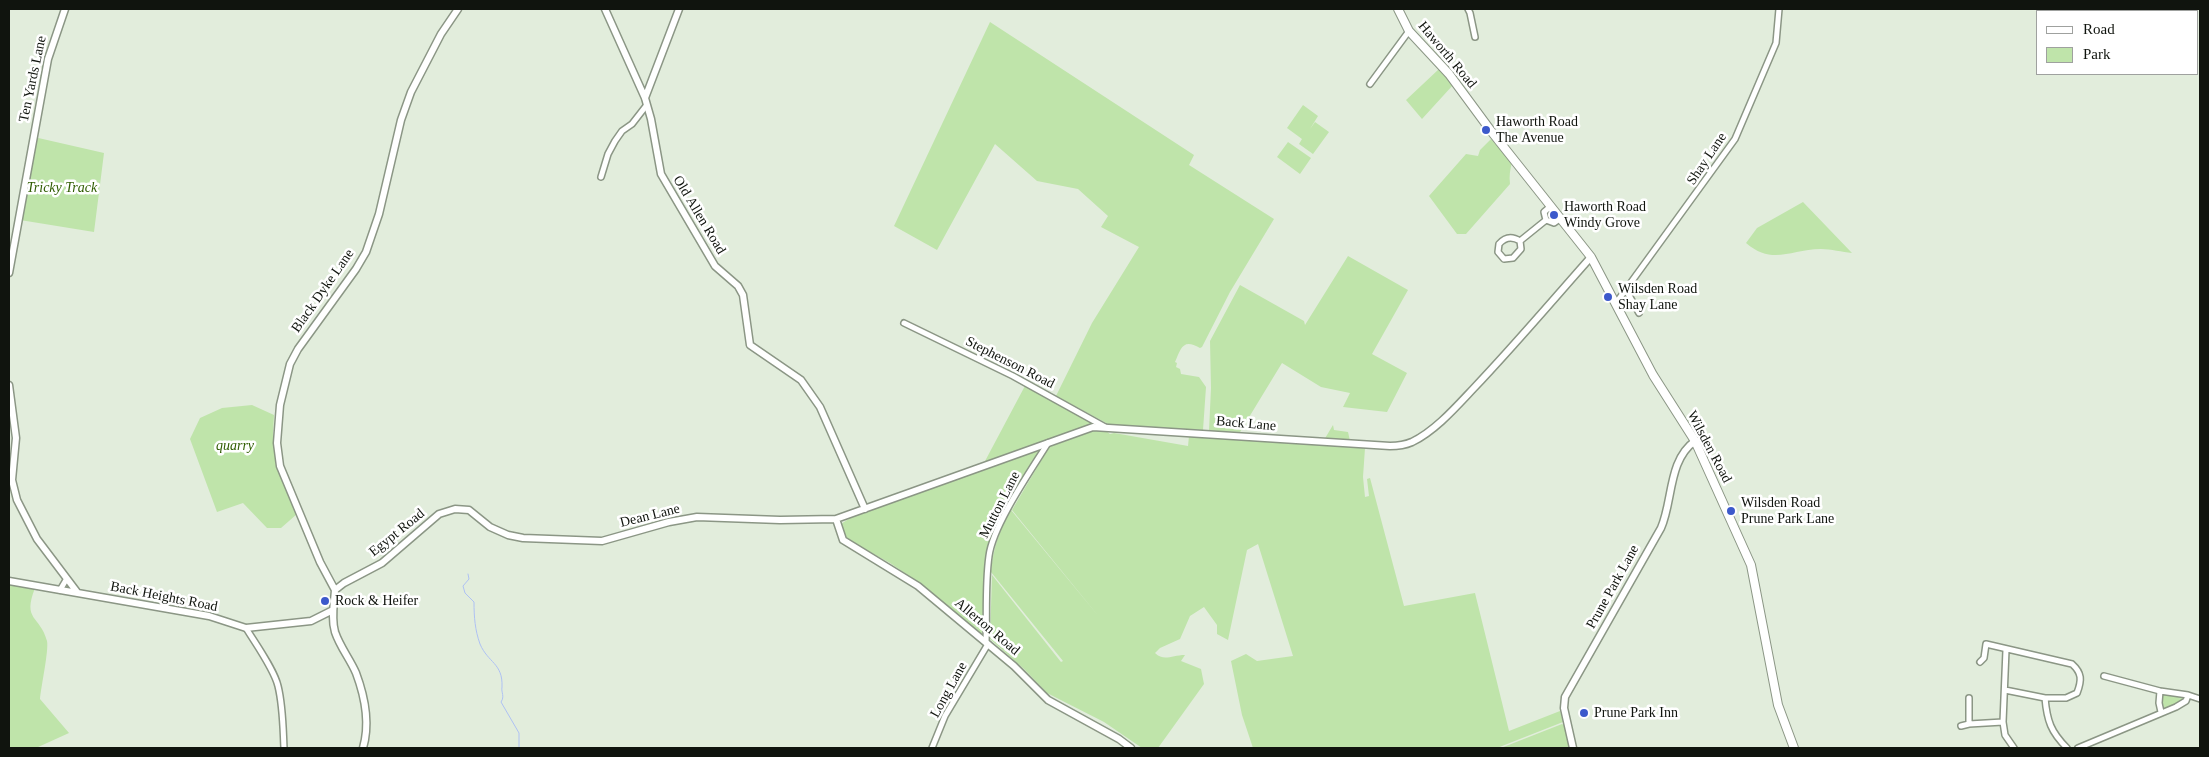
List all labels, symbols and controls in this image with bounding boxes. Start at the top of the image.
legend [2036,10,2199,75]
street label: Haworth Road [1414,18,1480,92]
text: Road [2083,21,2115,37]
street label: Ten Yards Lane [16,34,50,124]
text: Park [2083,46,2111,62]
place label: Haworth Road The Avenue [1496,114,1578,146]
marker: Haworth Road The Avenue [1480,124,1492,136]
street label: Shay Lane [1683,130,1731,188]
street label: Old Allen Road [669,173,729,257]
park label: Tricky Track [27,180,97,196]
place label: Haworth Road Windy Grove [1564,199,1646,232]
marker: Haworth Road Windy Grove [1548,209,1560,221]
street label: Black Dyke Lane [288,246,358,336]
place label: Wilsden Road Shay Lane [1618,281,1697,314]
marker: Wilsden Road Shay Lane [1602,291,1614,303]
street label: Stephenson Road [963,333,1057,393]
street label: Wilsden Road [1683,408,1735,486]
street label: Back Lane [1215,413,1277,435]
park label: quarry [216,438,254,454]
street label: Mutton Lane [976,469,1024,541]
place label: Wilsden Road Prune Park Lane [1741,495,1834,528]
street label: Dean Lane [618,500,682,532]
marker: Wilsden Road Prune Park Lane [1725,505,1737,517]
street label: Egypt Road [366,506,428,560]
street label: Prune Park Lane [1583,542,1643,632]
street label: Back Heights Road [109,578,219,616]
place label: Rock & Heifer [335,593,418,609]
marker: Rock & Heifer [319,595,331,607]
street label: Allerton Road [951,595,1023,659]
street label: Long Lane [927,659,971,721]
place label: Prune Park Inn [1594,705,1678,721]
marker: Prune Park Inn [1578,707,1590,719]

